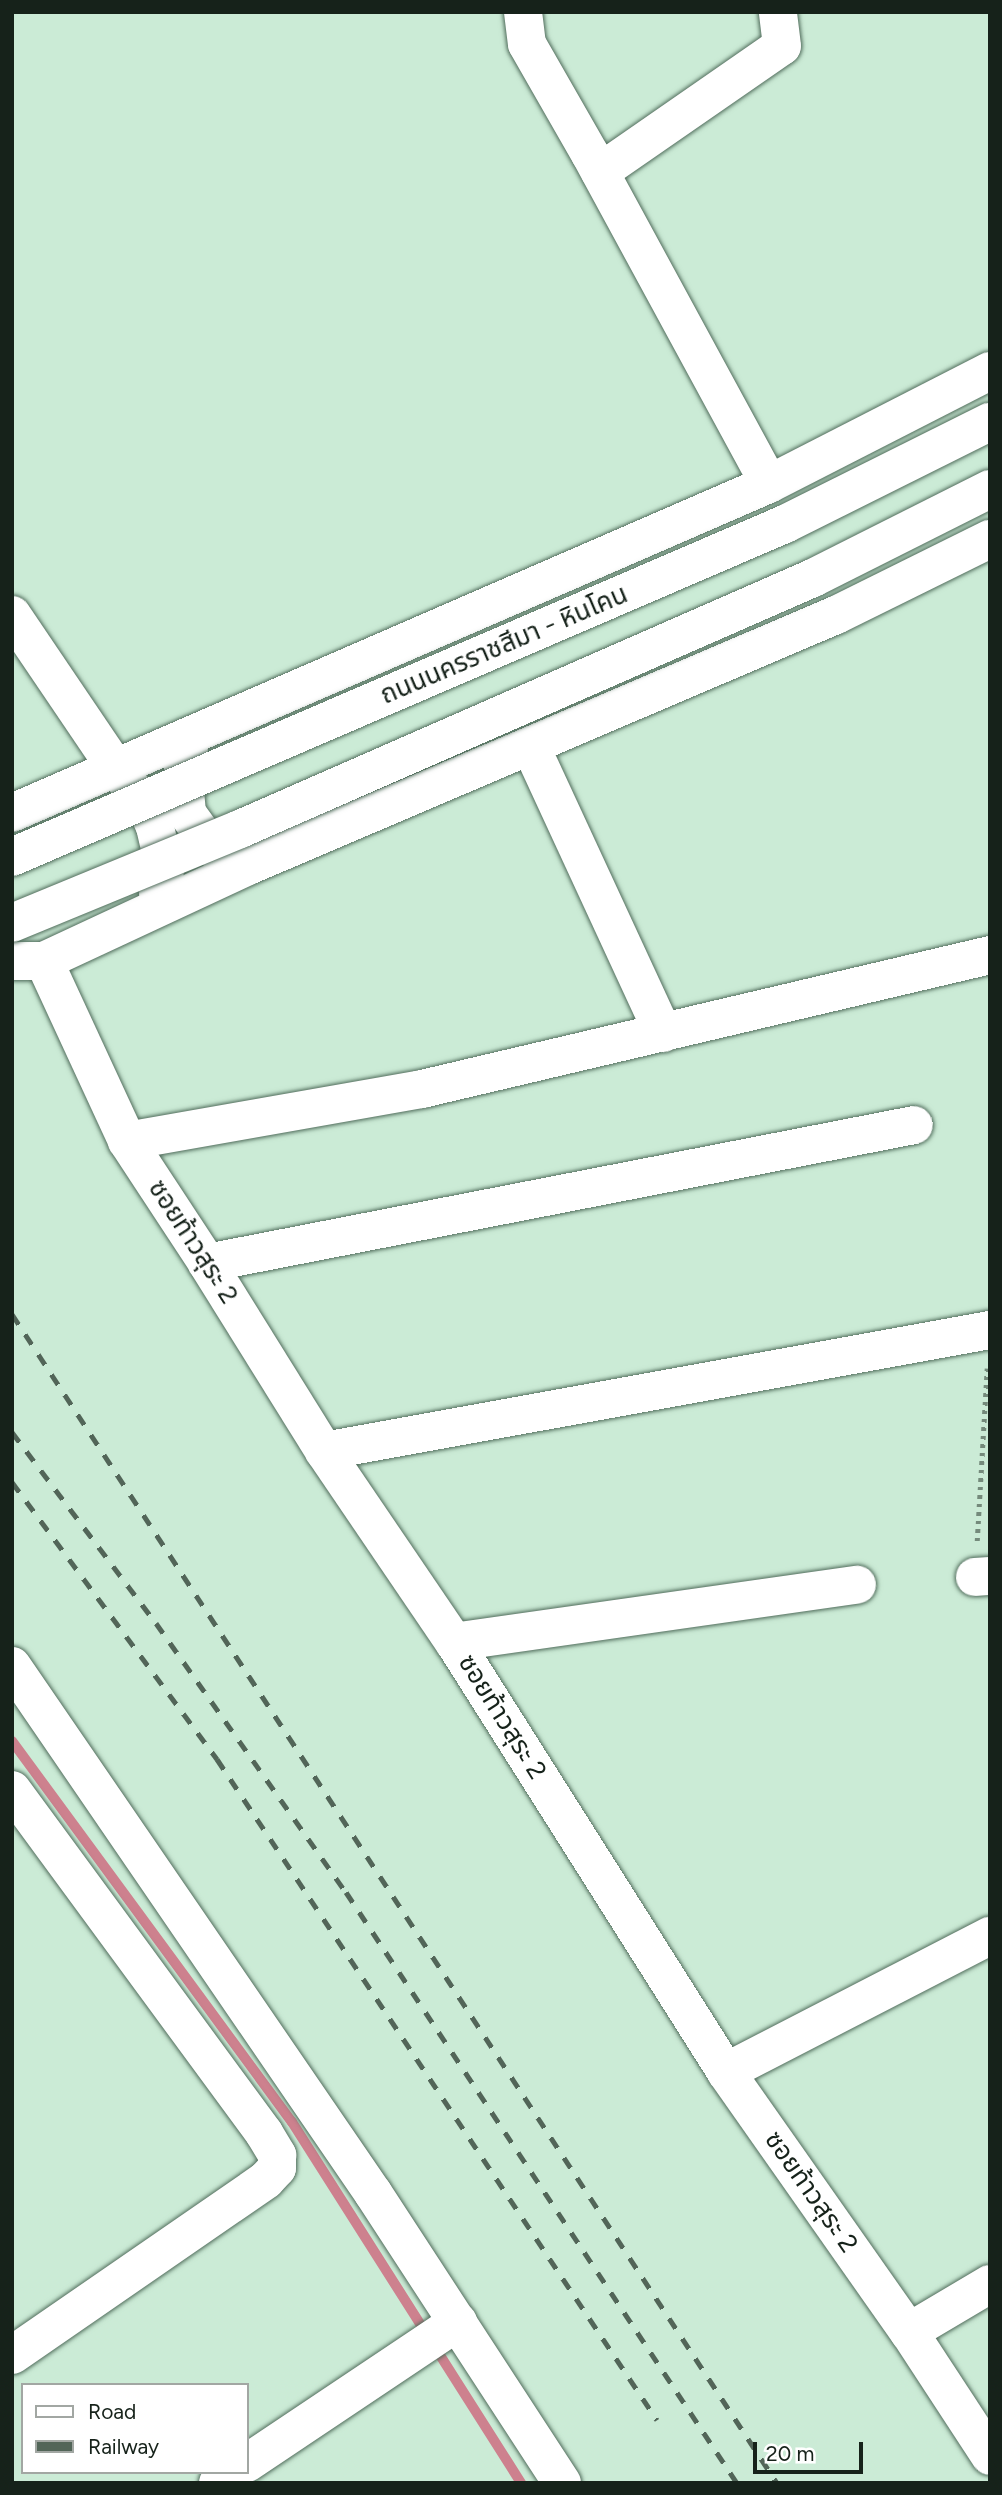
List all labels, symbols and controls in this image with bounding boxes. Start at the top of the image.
street label: ถนนนครราชสีมา - หินโคน [376,579,632,711]
street label: ซอยท้าวสุระ 2 [141,1174,245,1310]
street label: ซอยท้าวสุระ 2 [451,1649,553,1785]
street label: ซอยท้าวสุระ 2 [758,2125,864,2259]
legend [21,2383,248,2474]
text: Road [88,2399,136,2424]
scale bar [757,2428,867,2472]
text: Railway [88,2434,159,2459]
text: 20 m [766,2441,814,2466]

